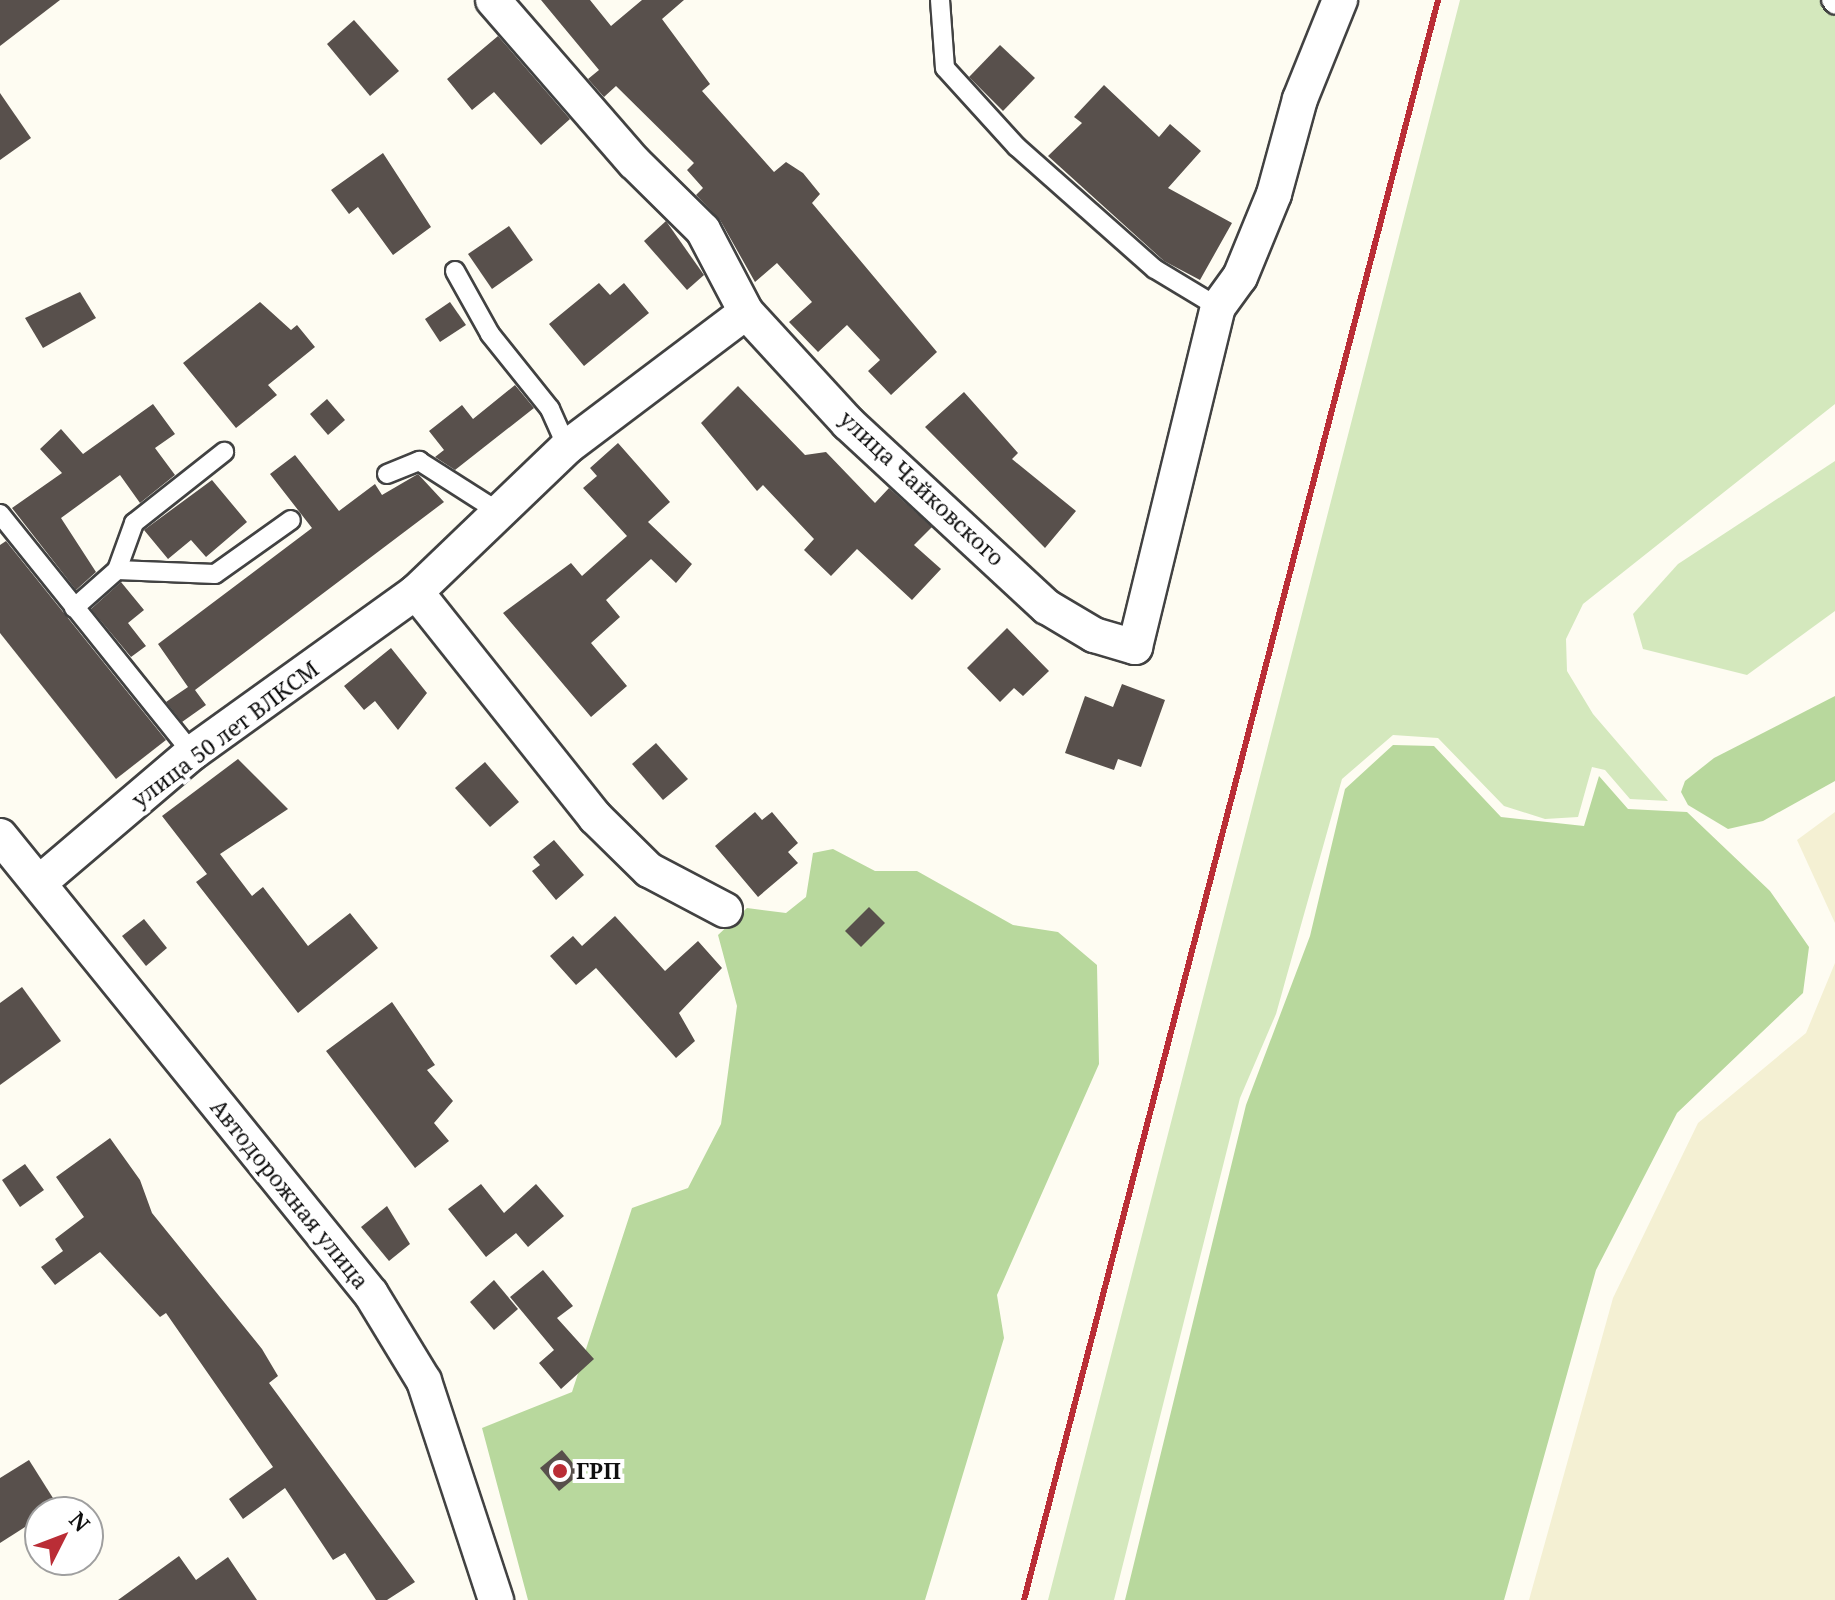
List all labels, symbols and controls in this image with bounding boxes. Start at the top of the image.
street label: улица Чайковского [834,405,1010,571]
street label: улица 50 лет ВЛКСМ [126,655,324,813]
street label: Автодорожная улица [205,1094,375,1294]
place label: ГРП [576,1458,621,1484]
marker: ГРП [551,1462,569,1480]
north arrow [24,1496,104,1576]
text: N [63,1505,97,1538]

